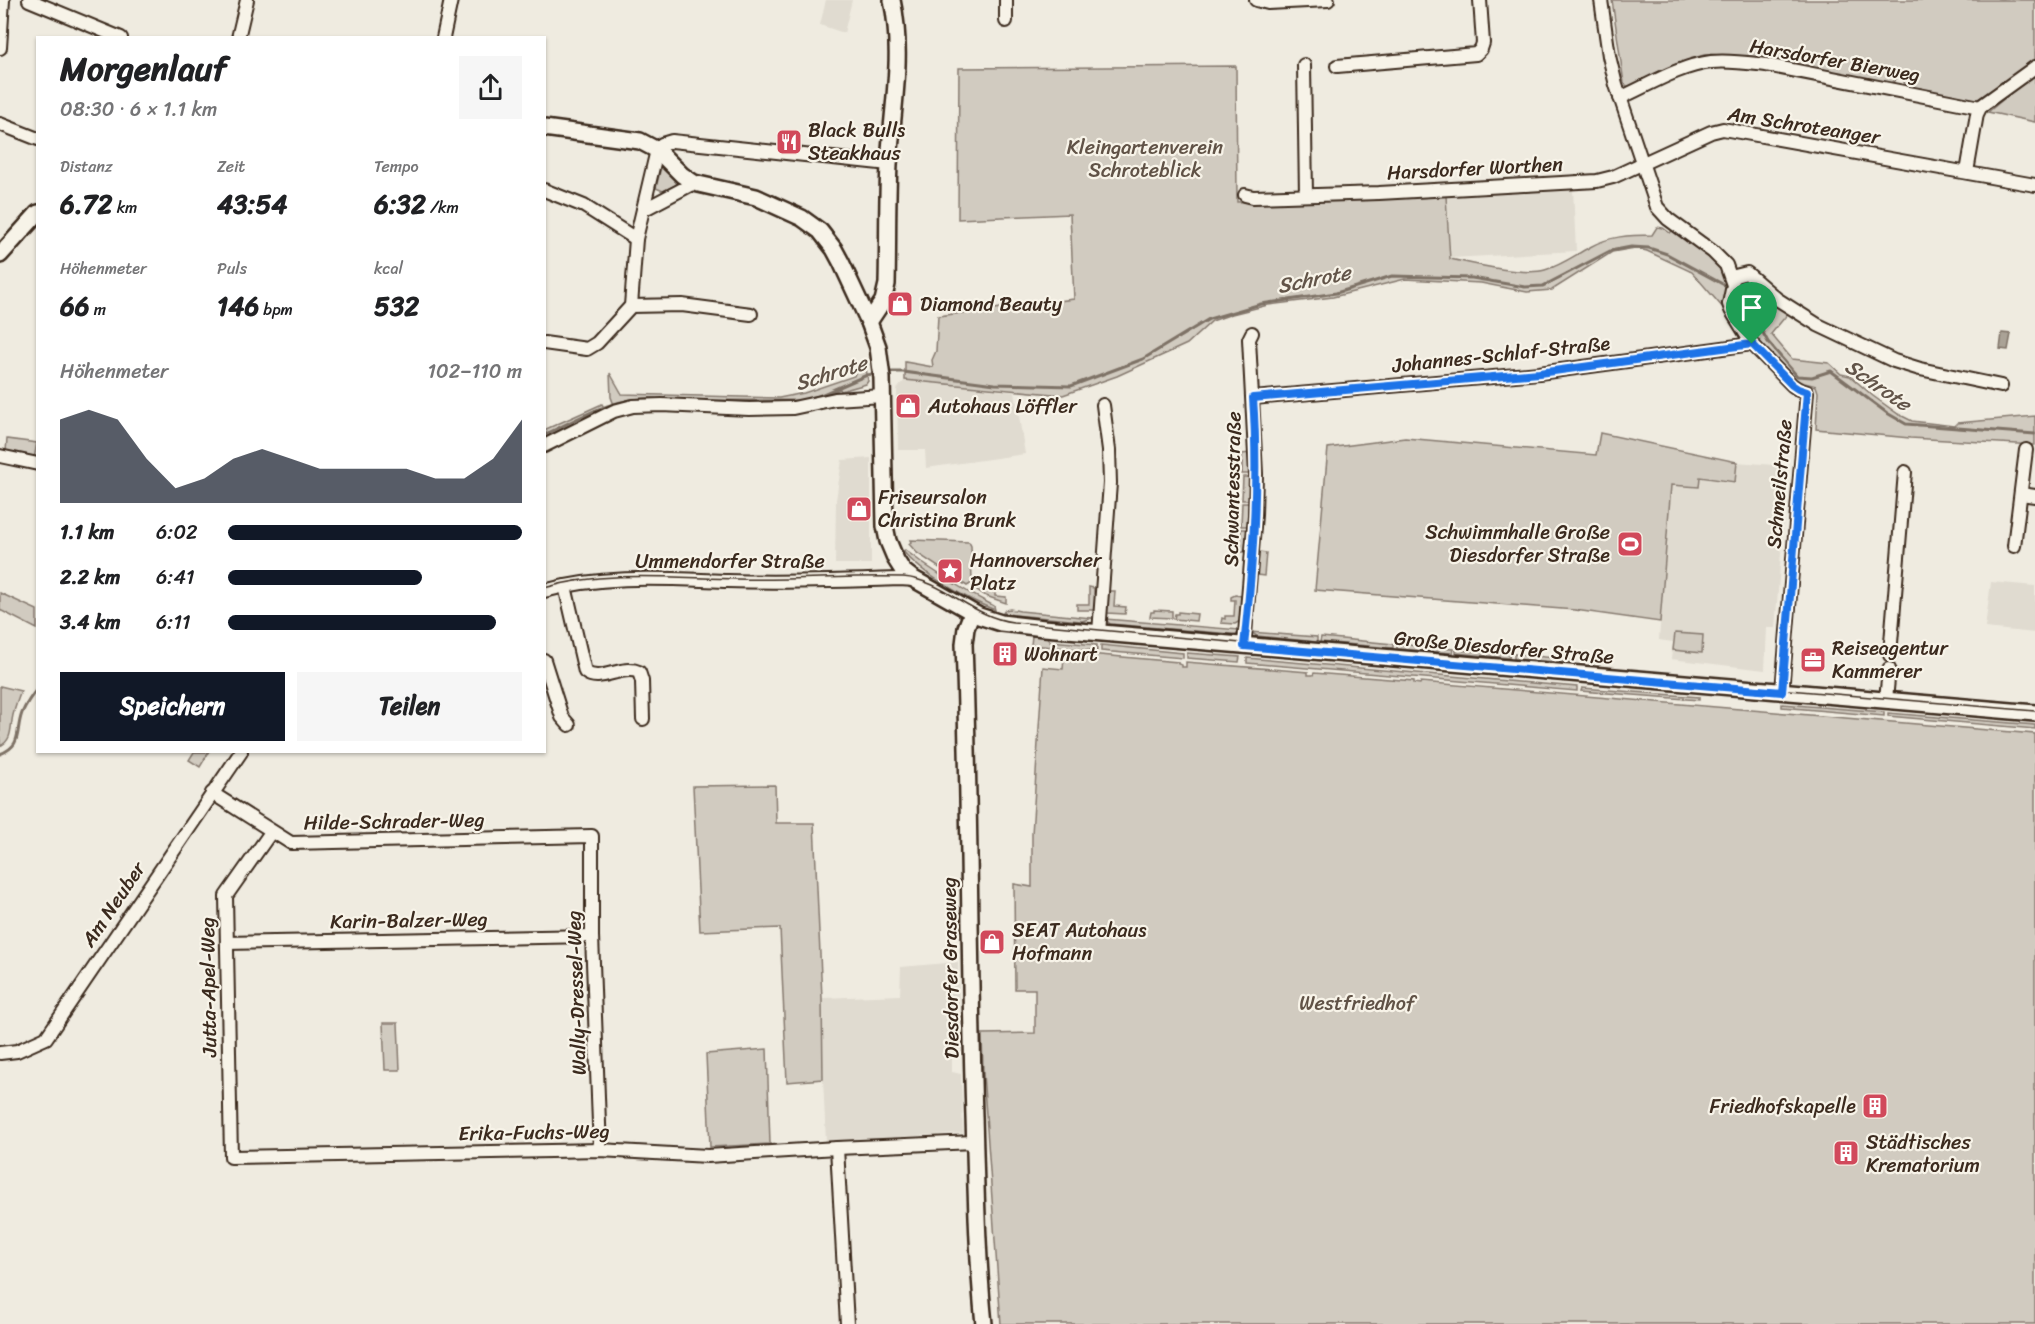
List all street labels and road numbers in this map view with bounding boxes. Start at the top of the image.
street label: Harsdorfer Bierweg [1747,28,1923,93]
street label: Am Schroteanger [1724,96,1884,155]
street label: Harsdorfer Worthen [1386,146,1564,191]
street label: Johannes-Schlaf-Straße [1389,326,1612,383]
street label: Schwantesstraße [1214,411,1251,567]
street label: Schmeilstraße [1756,418,1803,550]
street label: Ummendorfer Straße [635,544,825,579]
street label: Große Diesdorfer Straße [1392,620,1615,675]
street label: Hilde-Schrader-Weg [303,802,485,841]
street label: Am Neuber [71,854,156,955]
street label: Diesdorfer Graseweg [931,877,970,1059]
street label: Karin-Balzer-Weg [330,902,488,939]
street label: Wally-Dressel-Weg [556,910,597,1076]
street label: Jutta-Apel-Weg [190,917,227,1058]
street label: Erika-Fuchs-Weg [458,1114,610,1151]

